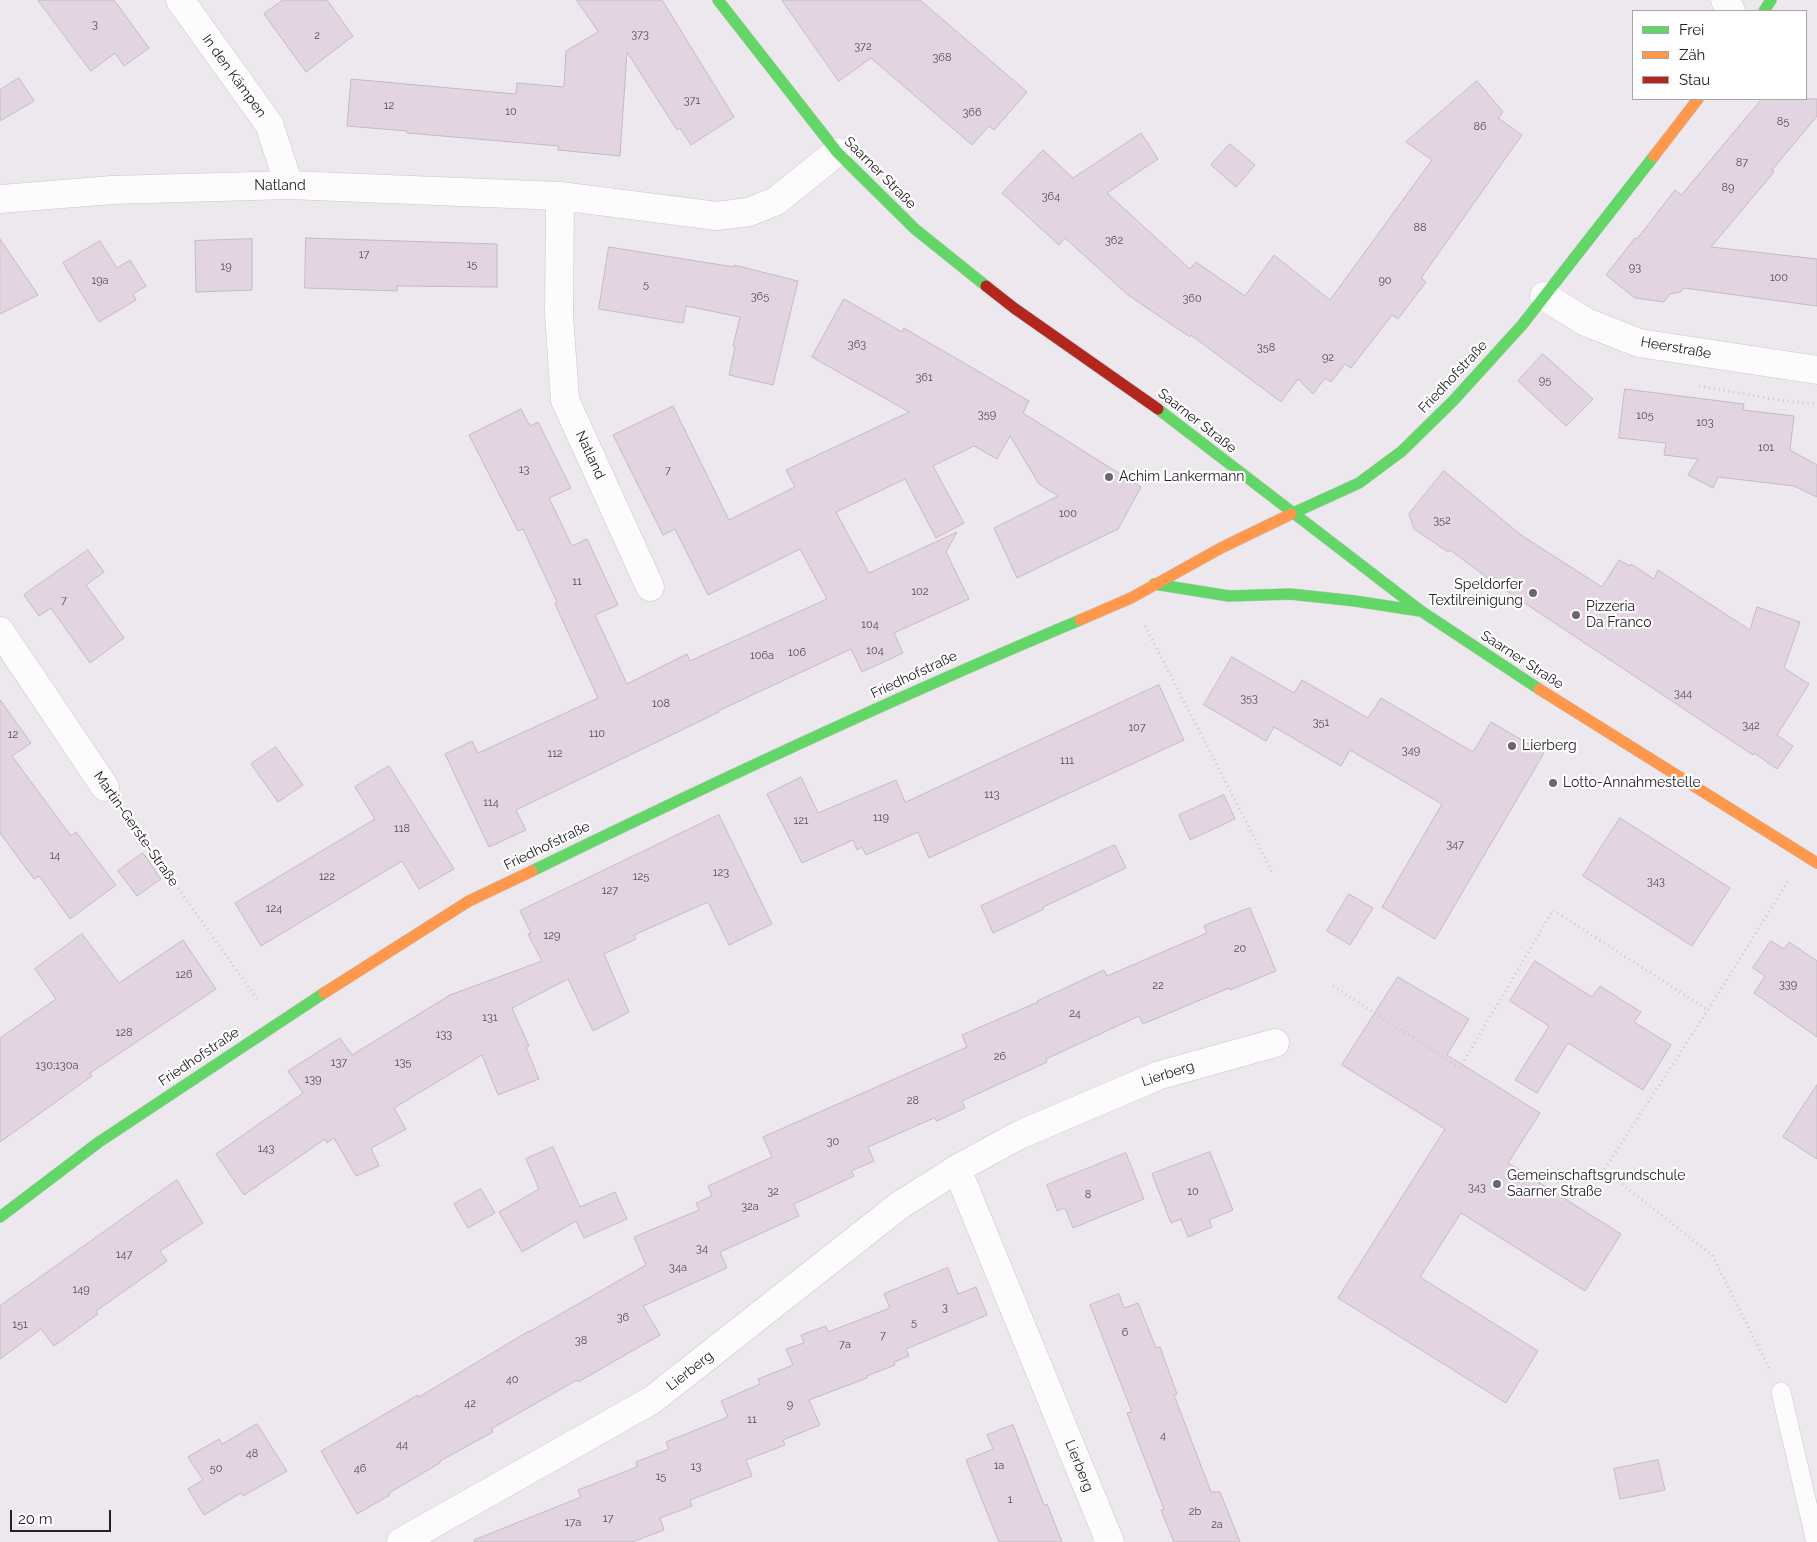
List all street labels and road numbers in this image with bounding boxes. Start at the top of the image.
street label: In den Kämpen [198,31,270,121]
street label: Saarner Straße [840,133,920,213]
street label: Natland [254,178,306,194]
street label: Heerstraße [1639,334,1713,362]
street label: Friedhofstraße [1415,337,1491,417]
street label: Saarner Straße [1154,385,1240,457]
street label: Natland [572,428,608,482]
street label: Saarner Straße [1478,627,1566,693]
street label: Friedhofstraße [868,648,960,702]
street label: Martin-Gerste-Straße [90,768,182,890]
street label: Friedhofstraße [501,818,593,874]
street label: Friedhofstraße [156,1024,242,1090]
street label: Lierberg [1139,1058,1197,1090]
street label: Lierberg [663,1348,717,1394]
street label: Lierberg [1061,1438,1097,1494]

